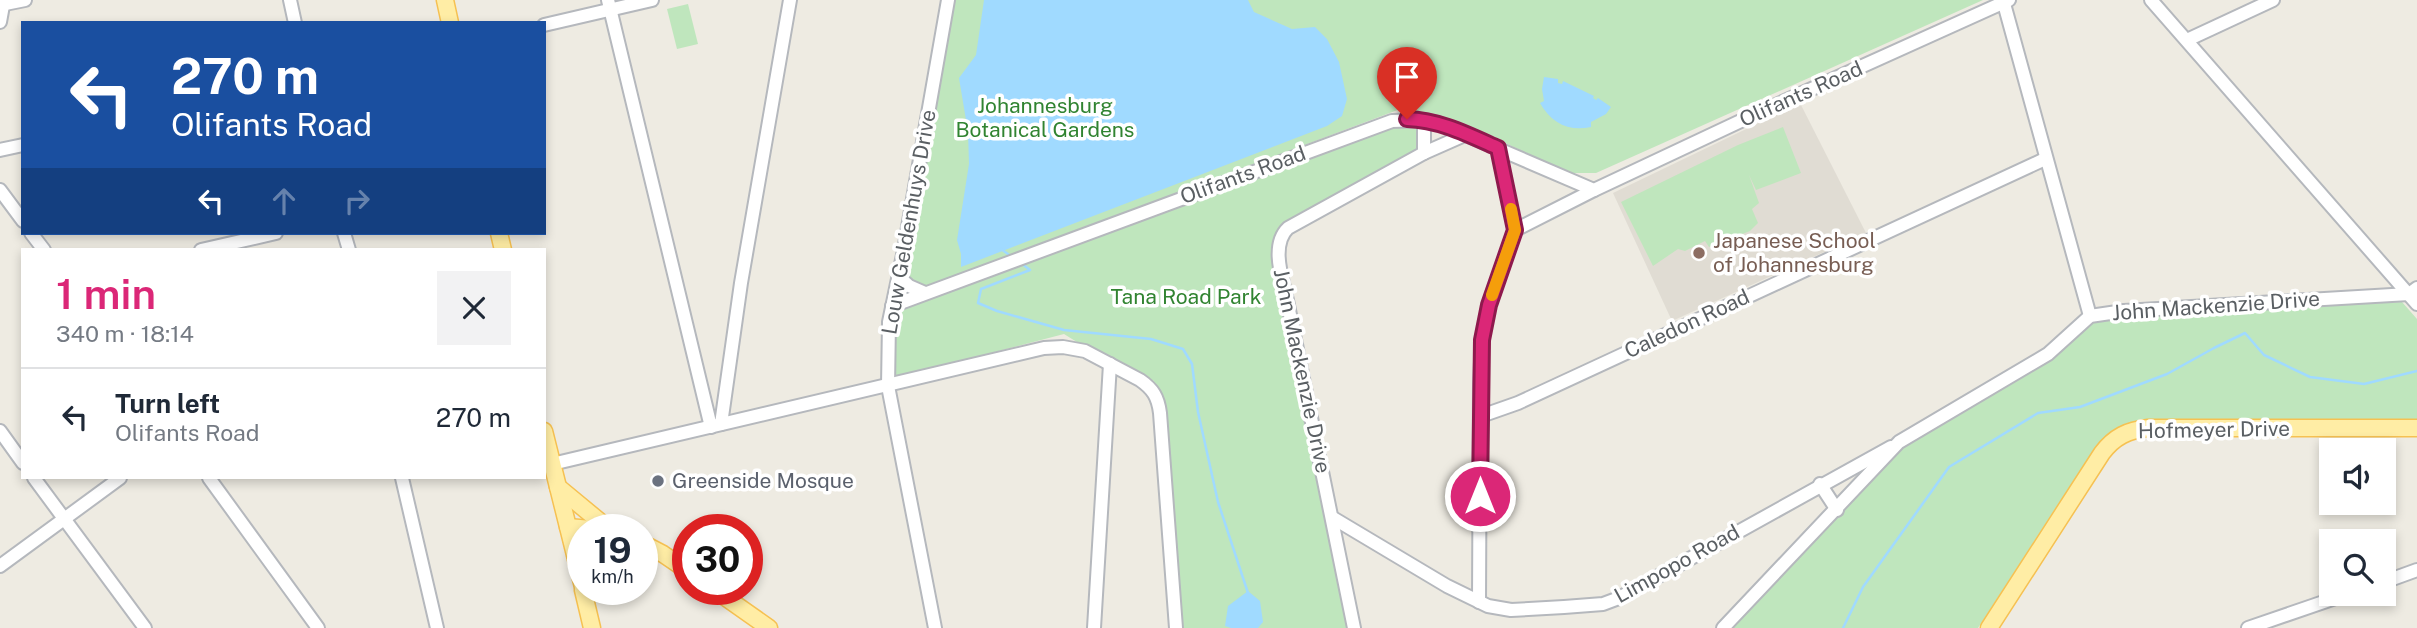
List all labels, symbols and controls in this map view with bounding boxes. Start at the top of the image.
text: 270 m [171,47,319,105]
pin [1377,47,1437,119]
icon: left [56,49,147,140]
street label: Olifants Road [1735,55,1866,132]
icon: arrive [1388,58,1426,96]
park label: Johannesburg Botanical Gardens [955,93,1135,142]
text: Olifants Road [171,106,372,143]
street label: Louw Geldenhuys Drive [876,107,941,336]
street label: Olifants Road [1177,140,1309,209]
icon: left [192,182,230,220]
icon: ahead [265,182,303,220]
icon: right [338,182,376,220]
place label: Japanese School of Johannesburg [1713,228,1876,277]
marker: Japanese School of Johannesburg [1691,245,1707,261]
street label: John Mackenzie Drive [1269,266,1336,475]
text: 1 min [56,269,156,318]
button: close [437,271,511,345]
park label: Tana Road Park [1110,284,1262,309]
street label: Caledon Road [1620,284,1753,363]
street label: John Mackenzie Drive [2111,286,2321,325]
text: 340 m · 18:14 [56,320,194,347]
text: Turn left [115,388,220,419]
icon: left [56,398,94,436]
text: 270 m [436,402,511,433]
street label: Hofmeyer Drive [2138,416,2290,443]
text: Olifants Road [115,419,259,446]
map controls [2319,438,2396,606]
button: sound [2319,438,2396,515]
position arrow [1443,459,1517,533]
place label: Greenside Mosque [672,468,854,493]
marker: Greenside Mosque [650,473,666,489]
speed limit sign: 30 [672,514,763,605]
street label: Limpopo Road [1610,519,1744,608]
button: search [2319,529,2396,606]
text: 19 [593,530,632,571]
text: km/h [591,566,634,587]

